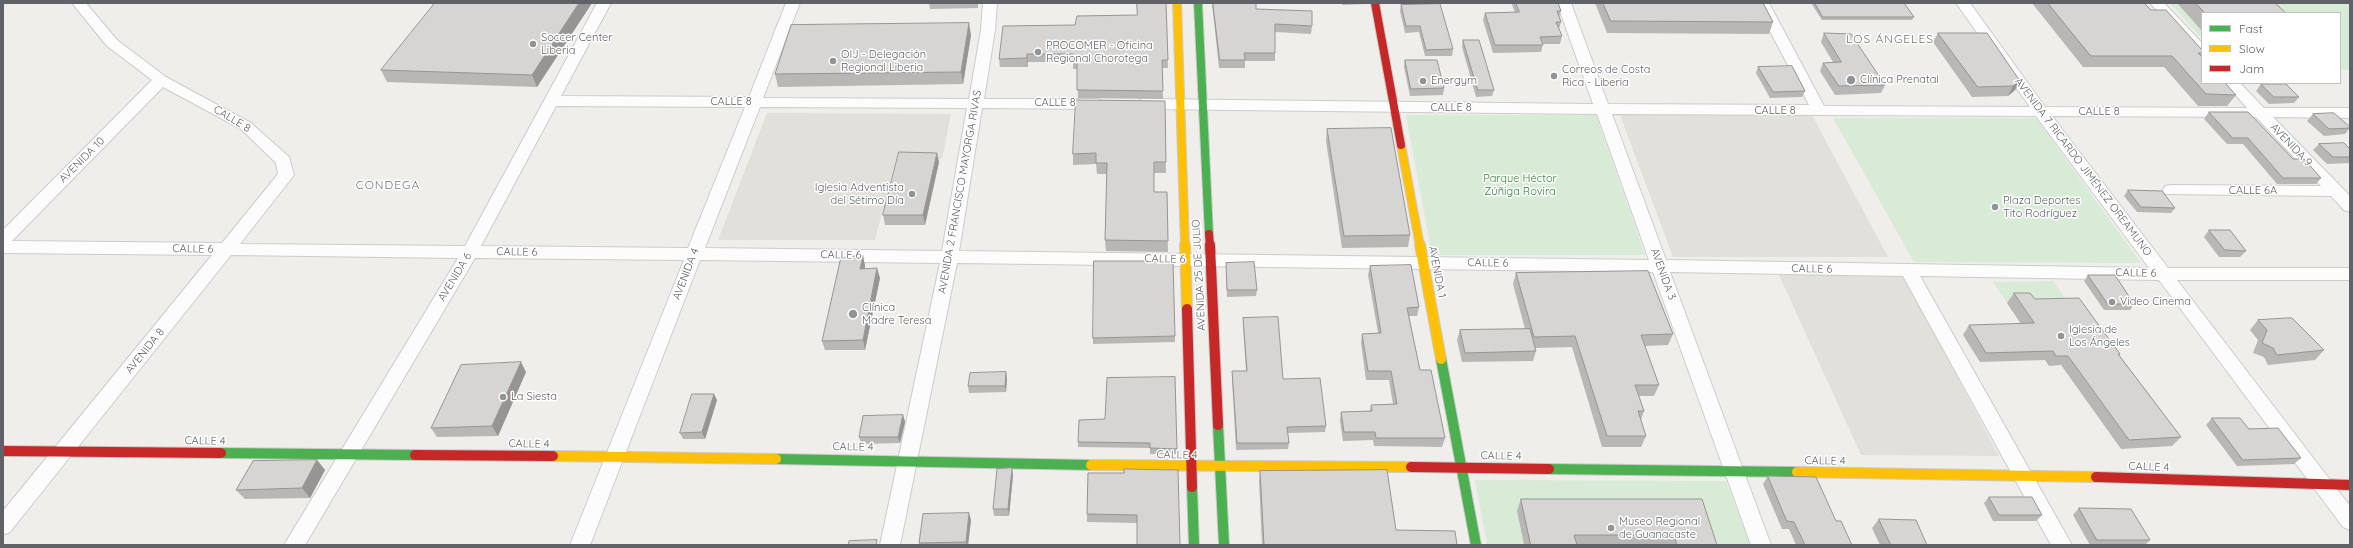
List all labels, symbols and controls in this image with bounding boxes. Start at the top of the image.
legend [2201,12,2341,84]
text: Fast [2239,21,2263,36]
place label: Soccer Center Liberia [541,31,613,57]
district label: LOS ÁNGELES [1846,32,1934,46]
marker: Soccer Center Liberia [528,39,538,49]
place label: PROCOMER - Oficina Regional Chorotega [1046,39,1153,65]
text: Slow [2239,41,2265,56]
marker: PROCOMER - Oficina Regional Chorotega [1033,47,1043,57]
place label: OIJ - Delegación Regional Liberia [841,48,926,74]
marker: OIJ - Delegación Regional Liberia [828,56,838,66]
text: Jam [2239,61,2264,76]
place label: Correos de Costa Rica - Liberia [1562,63,1650,89]
marker: Correos de Costa Rica - Liberia [1549,71,1559,81]
place label: Clínica Prenatal [1860,73,1939,87]
place label: Energym [1431,74,1477,88]
marker: Clínica Prenatal [1845,74,1857,86]
street label: AVENIDA 7 RICARDO JIMÉNEZ OREAMUNO [2012,75,2154,259]
marker: Energym [1418,76,1428,86]
street label: AVENIDA 2 FRANCISCO MAYORGA RIVAS [936,89,984,295]
street label: CALLE 8 [710,95,752,109]
street label: CALLE 8 [1034,96,1076,110]
street label: CALLE 8 [1430,101,1472,115]
street label: CALLE 8 [211,103,253,135]
street label: CALLE 8 [1754,104,1796,118]
street label: CALLE 8 [2078,105,2120,119]
street label: AVENIDA 9 [2267,121,2315,169]
street label: AVENIDA 10 [56,134,108,186]
park label: Parque Héctor Zúñiga Rovira [1483,172,1557,198]
district label: CONDEGA [356,178,420,192]
place label: Iglesia Adventista del Sétimo Día [815,181,904,207]
street label: CALLE 6A [2229,184,2277,198]
marker: Iglesia Adventista del Sétimo Día [907,189,917,199]
place label: Plaza Deportes Tito Rodríguez [2003,194,2080,220]
marker: Plaza Deportes Tito Rodríguez [1990,202,2000,212]
street label: AVENIDA 25 DE JULIO [1189,219,1209,331]
street label: CALLE 6 [172,242,214,256]
street label: CALLE 6 [496,245,538,259]
street label: AVENIDA 1 [1426,245,1448,299]
street label: AVENIDA 4 [670,246,702,302]
street label: AVENIDA 3 [1648,246,1678,302]
street label: CALLE 6 [820,248,862,262]
street label: AVENIDA 6 [435,250,475,304]
street label: CALLE 6 [1144,252,1186,266]
street label: CALLE 6 [1467,256,1509,270]
street label: CALLE 6 [1791,262,1833,276]
street label: CALLE 6 [2115,266,2157,280]
place label: Video Cinema [2120,295,2191,309]
marker: Video Cinema [2107,297,2117,307]
place label: Clínica Madre Teresa [862,301,931,327]
marker: Clínica Madre Teresa [847,308,859,320]
place label: Iglesia de Los Ángeles [2069,323,2130,349]
street label: AVENIDA 8 [123,326,167,376]
marker: Iglesia de Los Ángeles [2056,331,2066,341]
place label: La Siesta [511,390,557,404]
marker: La Siesta [498,392,508,402]
street label: CALLE 4 [184,434,226,448]
street label: CALLE 4 [508,437,550,451]
street label: CALLE 4 [832,440,874,454]
street label: CALLE 4 [1156,448,1198,462]
street label: CALLE 4 [1480,449,1522,463]
street label: CALLE 4 [1804,454,1846,468]
street label: CALLE 4 [2128,460,2170,474]
place label: Museo Regional de Guanacaste [1619,515,1700,541]
marker: Museo Regional de Guanacaste [1606,523,1616,533]

